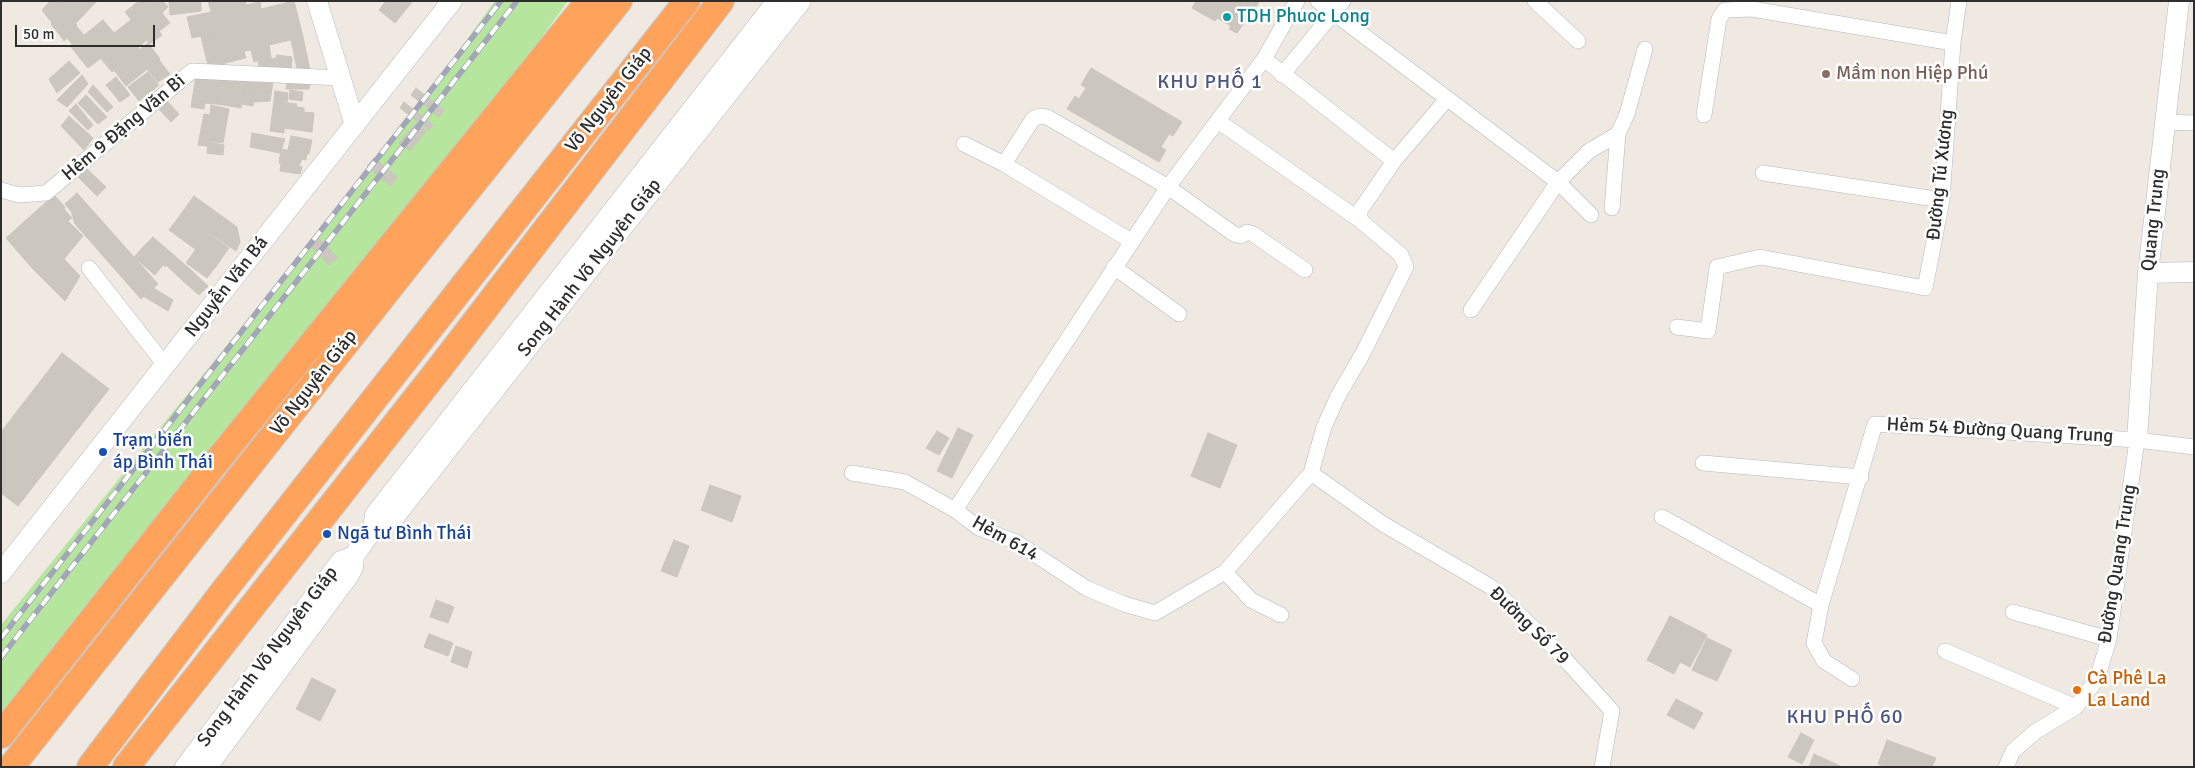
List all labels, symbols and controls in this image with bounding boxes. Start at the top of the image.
place label: TDH Phuoc Long [1237,6,1370,28]
marker: TDH Phuoc Long [1221,11,1233,23]
scale bar [18,15,158,47]
text: 50 m [23,25,54,43]
street label: Võ Nguyên Giáp [561,43,657,157]
place label: Mầm non Hiệp Phú [1836,63,1988,85]
marker: Mầm non Hiệp Phú [1820,68,1832,80]
street label: Hẻm 9 Đặng Văn Bi [58,70,190,186]
district label: KHU PHỐ 1 [1156,71,1264,95]
street label: Đường Tú Xương [1923,108,1959,242]
street label: Quang Trung [2137,167,2171,273]
street label: Song Hành Võ Nguyên Giáp [513,174,667,362]
street label: Nguyễn Văn Bá [181,232,273,342]
street label: Võ Nguyên Giáp [266,326,362,440]
street label: Hẻm 54 Đường Quang Trung [1886,414,2114,448]
place label: Trạm biến áp Bình Thái [113,430,213,474]
marker: Trạm biến áp Bình Thái [97,446,109,458]
street label: Đường Quang Trung [2094,483,2142,645]
street label: Hẻm 614 [968,511,1042,567]
place label: Ngã tư Bình Thái [337,523,471,545]
marker: Ngã tư Bình Thái [321,528,333,540]
street label: Song Hành Võ Nguyên Giáp [193,562,343,752]
street label: Đường Số 79 [1484,582,1574,670]
place label: Cà Phê La La Land [2087,668,2166,712]
marker: Cà Phê La La Land [2071,684,2083,696]
district label: KHU PHỐ 60 [1785,706,1905,730]

